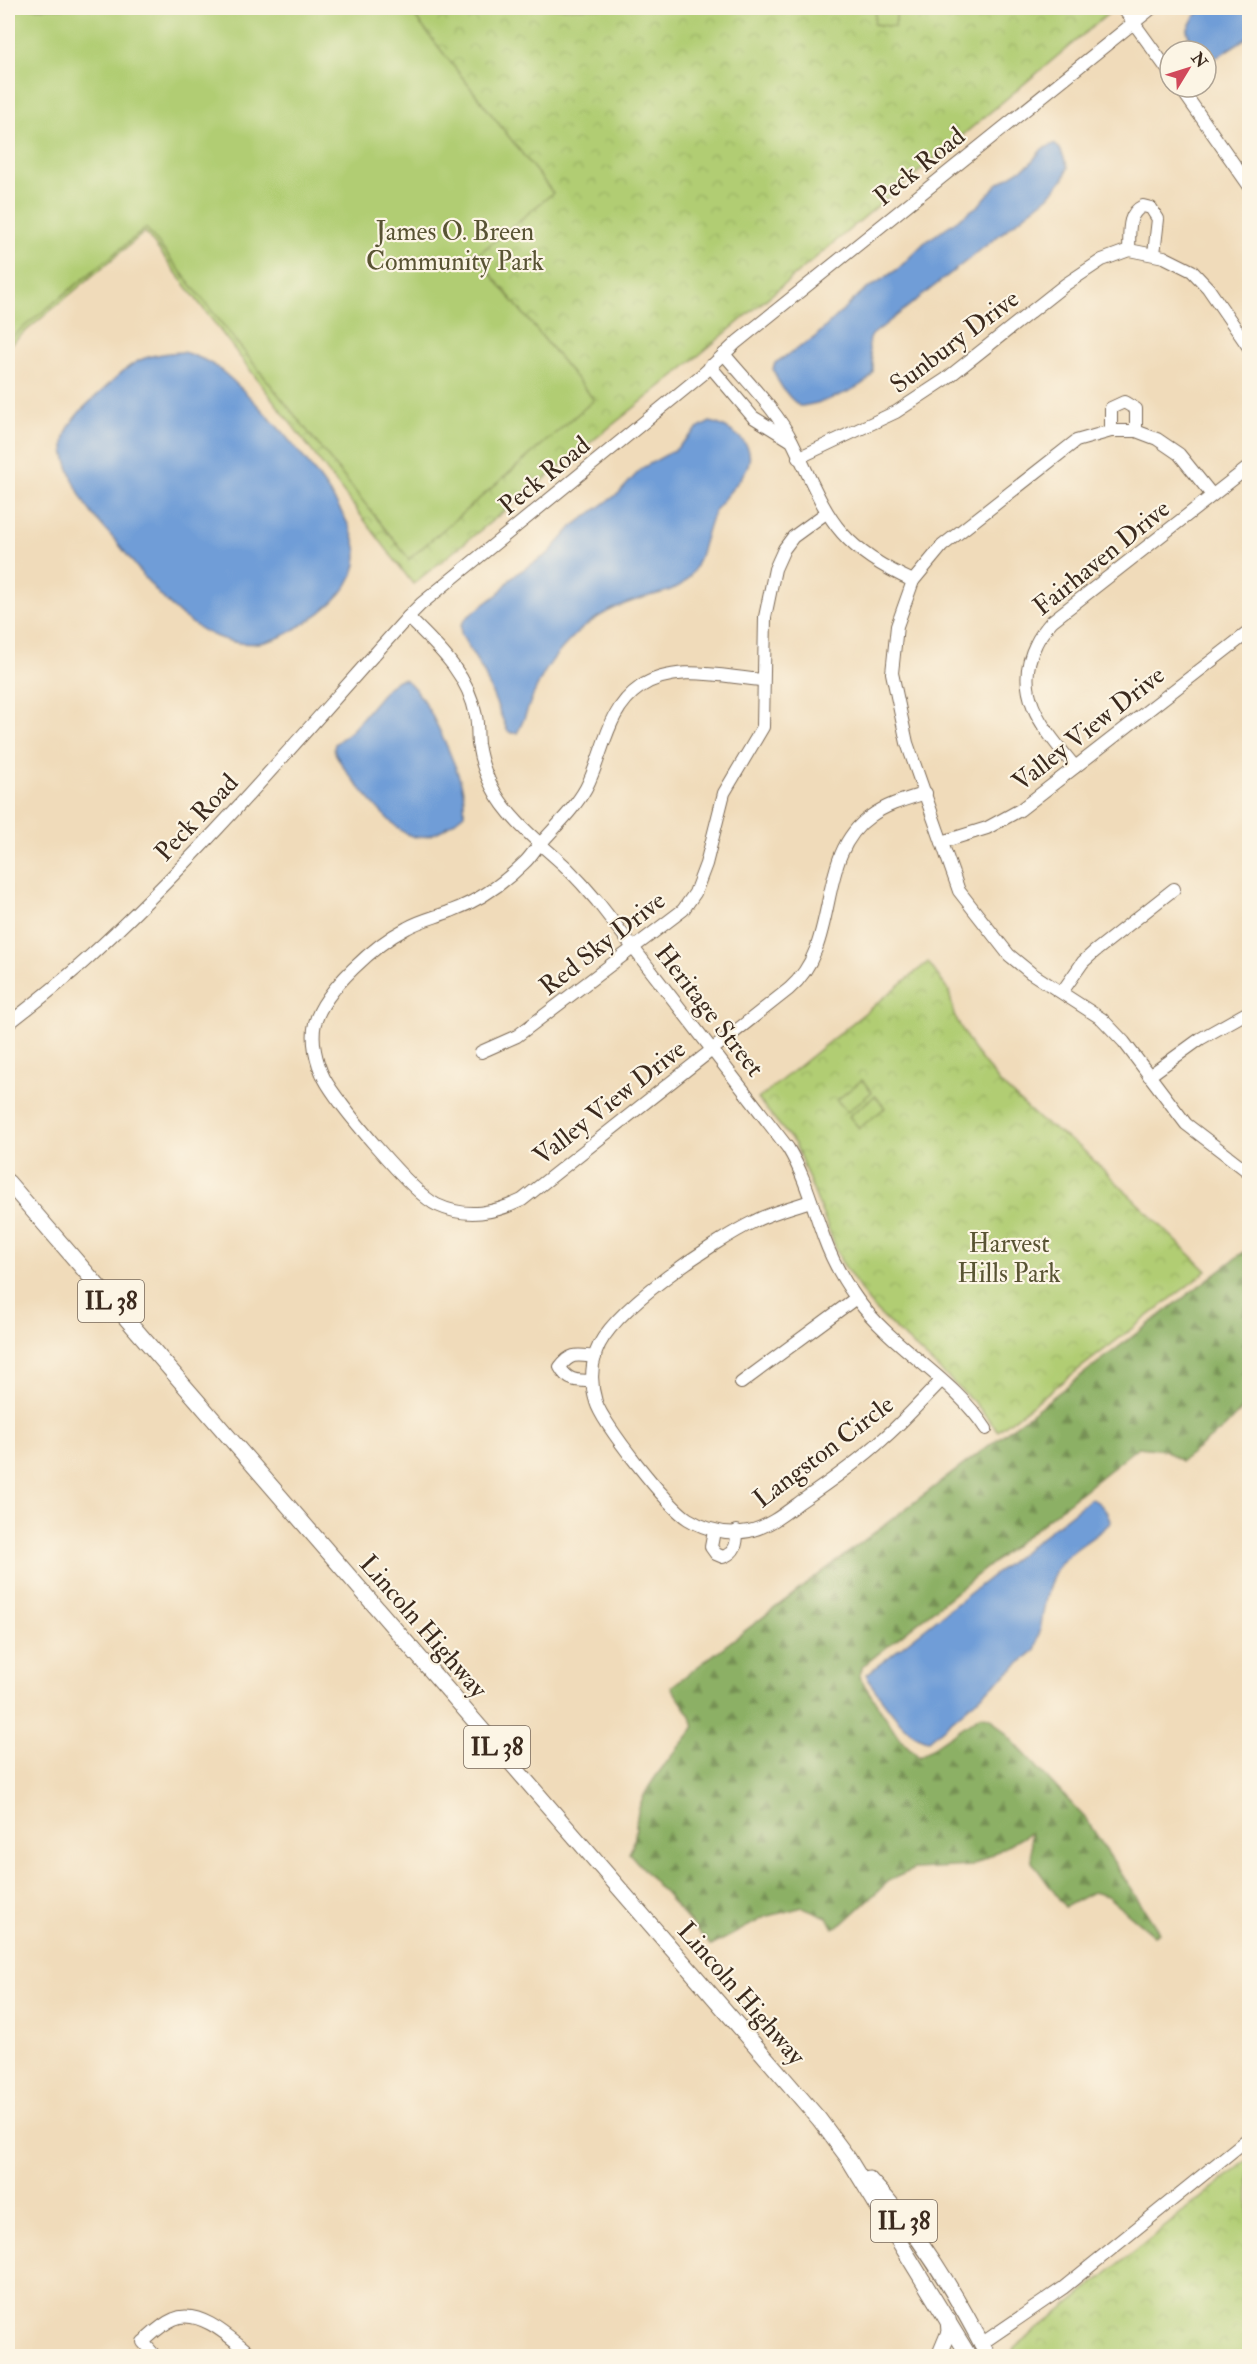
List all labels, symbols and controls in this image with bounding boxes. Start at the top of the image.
north arrow [1158,39,1218,99]
text: N [1186,48,1212,73]
street label: Peck Road [868,120,972,213]
park label: James O. Breen Community Park [366,216,545,278]
street label: Sunbury Drive [884,283,1026,401]
street label: Peck Road [493,429,597,522]
street label: Fairhaven Drive [1027,493,1177,623]
street label: Valley View Drive [1006,659,1171,798]
street label: Peck Road [148,767,245,868]
street label: Red Sky Drive [533,885,672,1003]
street label: Heritage Street [648,938,771,1083]
street label: Valley View Drive [527,1033,692,1172]
park label: Harvest Hills Park [957,1228,1061,1290]
road number: IL 38 [78,1280,144,1322]
street label: Langston Circle [747,1389,900,1515]
street label: Lincoln Highway [352,1548,495,1705]
road number: IL 38 [464,1726,530,1768]
street label: Lincoln Highway [670,1915,813,2072]
road number: IL 38 [871,2200,937,2242]

